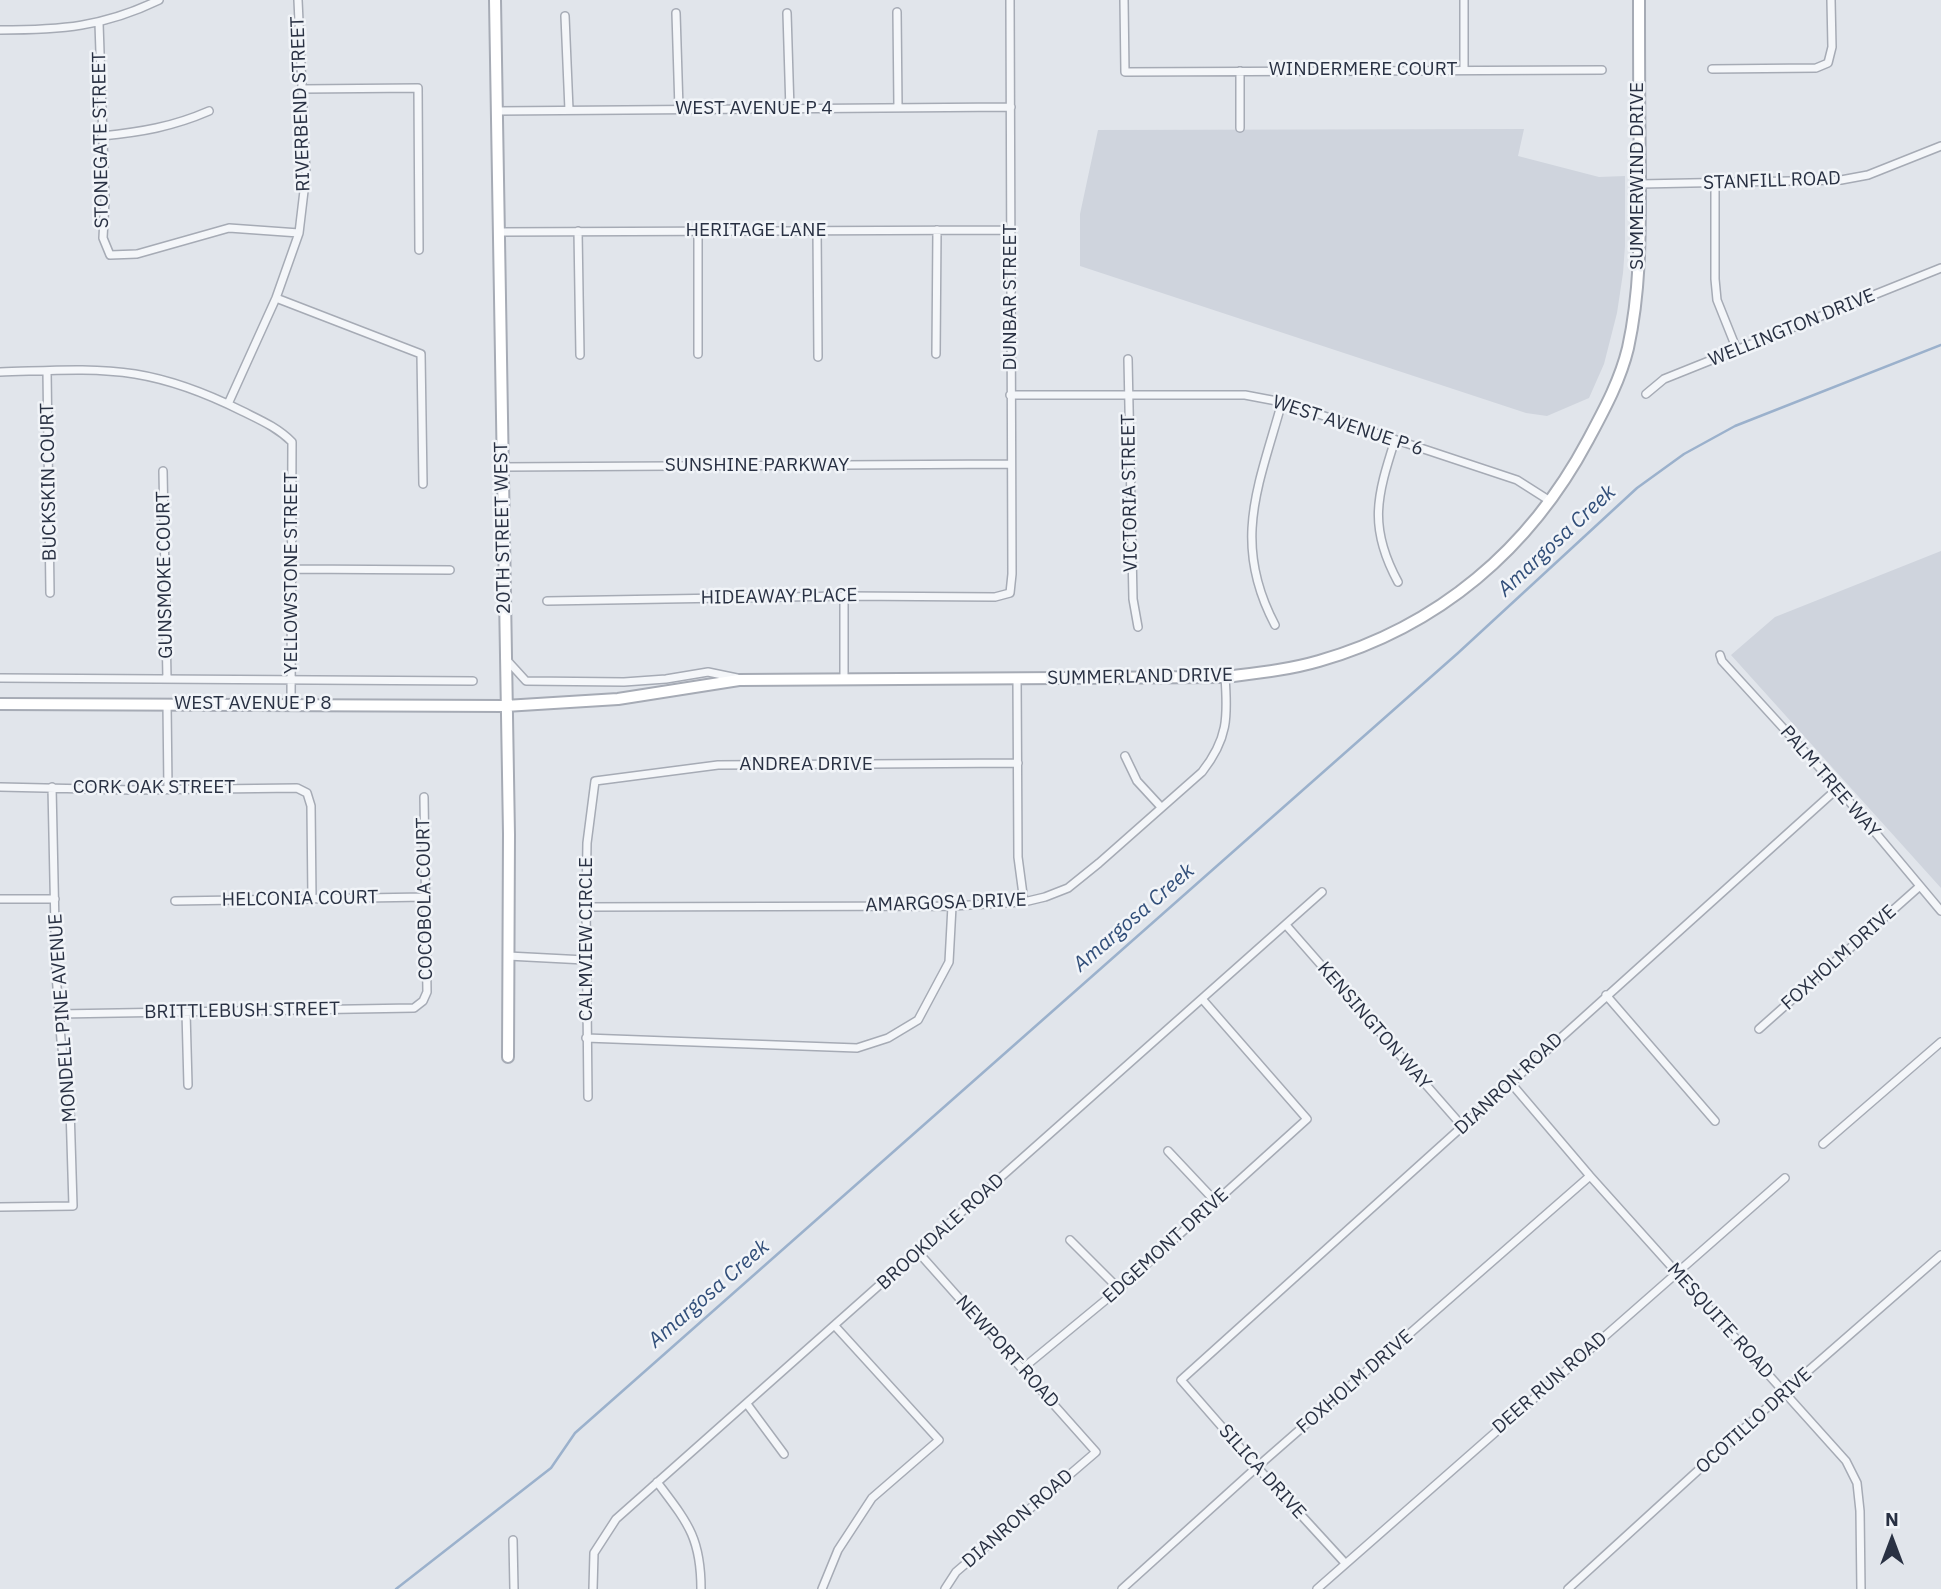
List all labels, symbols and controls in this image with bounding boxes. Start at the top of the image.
street label: RIVERBEND STREET [287,16,315,192]
street label: STONEGATE STREET [88,51,114,229]
street label: WINDERMERE COURT [1269,59,1457,81]
street label: SUMMERWIND DRIVE [1627,82,1649,270]
street label: WEST AVENUE P 4 [675,98,833,120]
street label: STANFILL ROAD [1703,167,1841,195]
street label: HERITAGE LANE [686,220,826,242]
street label: DUNBAR STREET [1000,224,1022,370]
street label: WELLINGTON DRIVE [1705,284,1879,372]
street label: WEST AVENUE P 6 [1270,391,1426,461]
street label: BUCKSKIN COURT [36,403,62,561]
street label: VICTORIA STREET [1117,414,1143,572]
street label: 20TH STREET WEST [490,442,516,614]
street label: SUNSHINE PARKWAY [665,455,849,477]
street label: YELLOWSTONE STREET [281,472,303,674]
water label: Amargosa Creek [1493,480,1621,602]
street label: GUNSMOKE COURT [152,491,178,659]
street label: HIDEAWAY PLACE [700,584,858,610]
street label: SUMMERLAND DRIVE [1047,664,1233,690]
street label: WEST AVENUE P 8 [174,693,332,715]
street label: PALM TREE WAY [1775,721,1885,843]
street label: ANDREA DRIVE [739,754,873,776]
street label: CORK OAK STREET [73,777,235,799]
street label: COCOBOLA COURT [412,817,438,981]
street label: CALMVIEW CIRCLE [576,857,598,1021]
water label: Amargosa Creek [1068,859,1200,977]
street label: HELCONIA COURT [222,886,378,912]
street label: AMARGOSA DRIVE [865,889,1027,917]
street label: FOXHOLM DRIVE [1777,900,1901,1016]
street label: MONDELL PINE AVENUE [44,913,82,1123]
street label: KENSINGTON WAY [1312,957,1436,1095]
street label: BRITTLEBUSH STREET [144,998,340,1024]
street label: DIANRON ROAD [1450,1028,1568,1140]
street label: BROOKDALE ROAD [873,1169,1009,1295]
street label: EDGEMONT DRIVE [1099,1184,1233,1308]
water label: Amargosa Creek [643,1235,775,1353]
street label: MESQUITE ROAD [1662,1258,1778,1384]
street label: NEWPORT ROAD [951,1291,1063,1413]
street label: FOXHOLM DRIVE [1292,1325,1418,1439]
street label: DEER RUN ROAD [1488,1327,1612,1439]
street label: OCOTILLO DRIVE [1691,1363,1817,1479]
street label: SILICA DRIVE [1214,1420,1310,1524]
street label: DIANRON ROAD [958,1465,1078,1573]
north arrow [1857,1505,1927,1575]
text: N [1885,1507,1899,1531]

